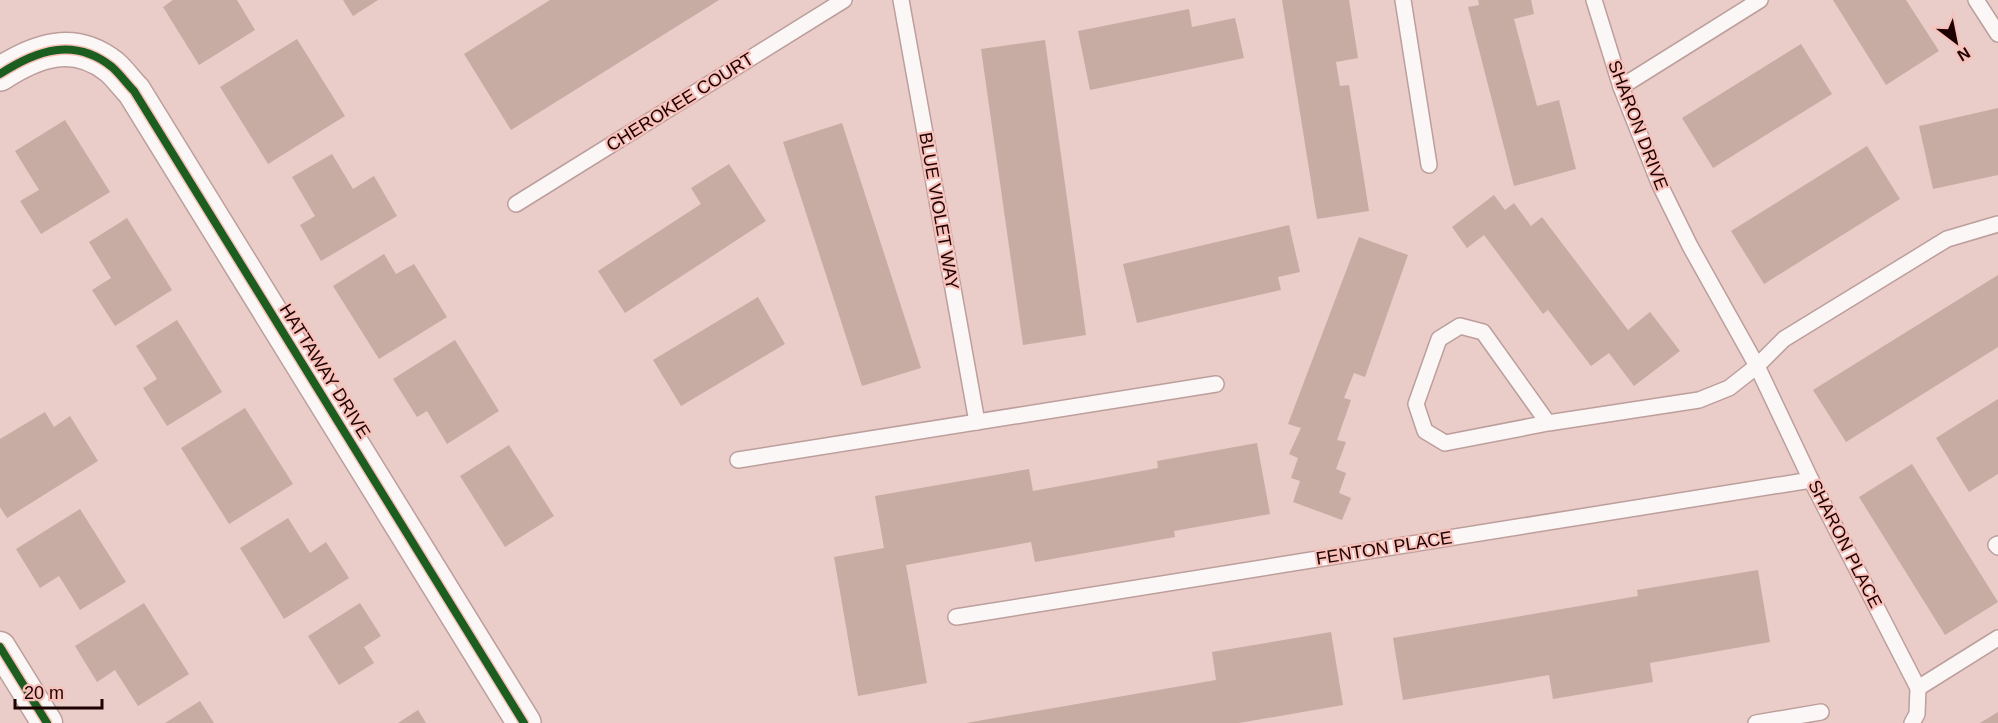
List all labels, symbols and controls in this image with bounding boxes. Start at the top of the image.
north arrow [1926,12,1986,72]
text: N [1954,44,1973,65]
street label: CHEROKEE COURT [603,49,757,155]
street label: SHARON DRIVE [1604,57,1672,193]
street label: BLUE VIOLET WAY [915,131,963,291]
street label: HATTAWAY DRIVE [276,300,374,442]
street label: SHARON PLACE [1804,477,1886,611]
street label: FENTON PLACE [1314,527,1454,569]
scale bar [15,672,102,710]
text: 20 m [24,683,64,703]

